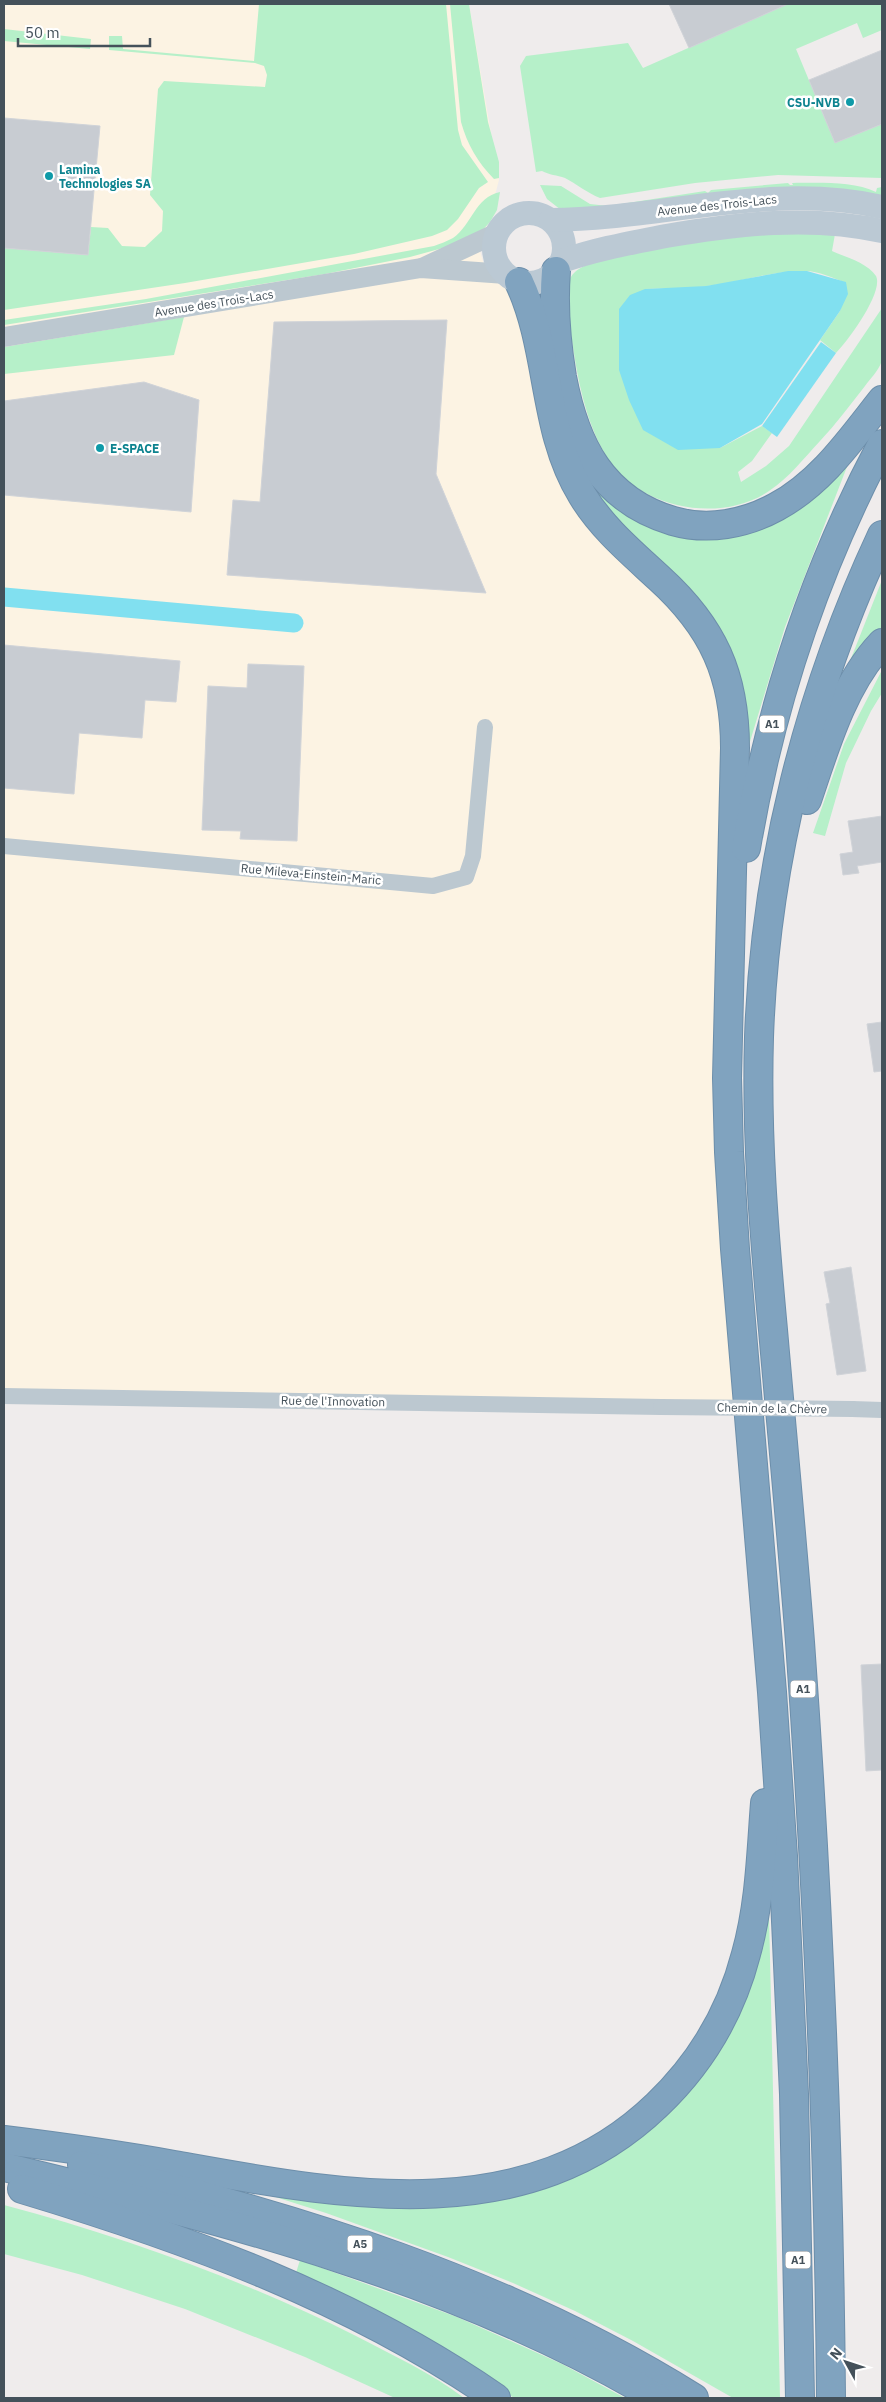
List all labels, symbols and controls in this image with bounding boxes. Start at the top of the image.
scale bar [18,15,150,47]
text: 50 m [25,23,60,42]
place label: CSU-NVB [787,95,840,110]
marker: CSU-NVB [844,96,856,108]
place label: Lamina Technologies SA [59,162,151,191]
marker: Lamina Technologies SA [43,170,55,182]
street label: Avenue des Trois-Lacs [656,191,778,219]
street label: Avenue des Trois-Lacs [153,286,275,320]
place label: E-SPACE [110,441,159,456]
marker: E-SPACE [94,442,106,454]
road number: A1 [760,716,784,732]
street label: Rue Mileva-Einstein-Maric [240,860,382,888]
street label: Rue de l'Innovation [281,1393,385,1409]
street label: Chemin de la Chèvre [717,1400,828,1416]
road number: A1 [790,1680,816,1698]
road number: A5 [348,2236,372,2252]
road number: A1 [786,2252,810,2268]
north arrow [821,2337,871,2387]
text: N [826,2344,846,2363]

